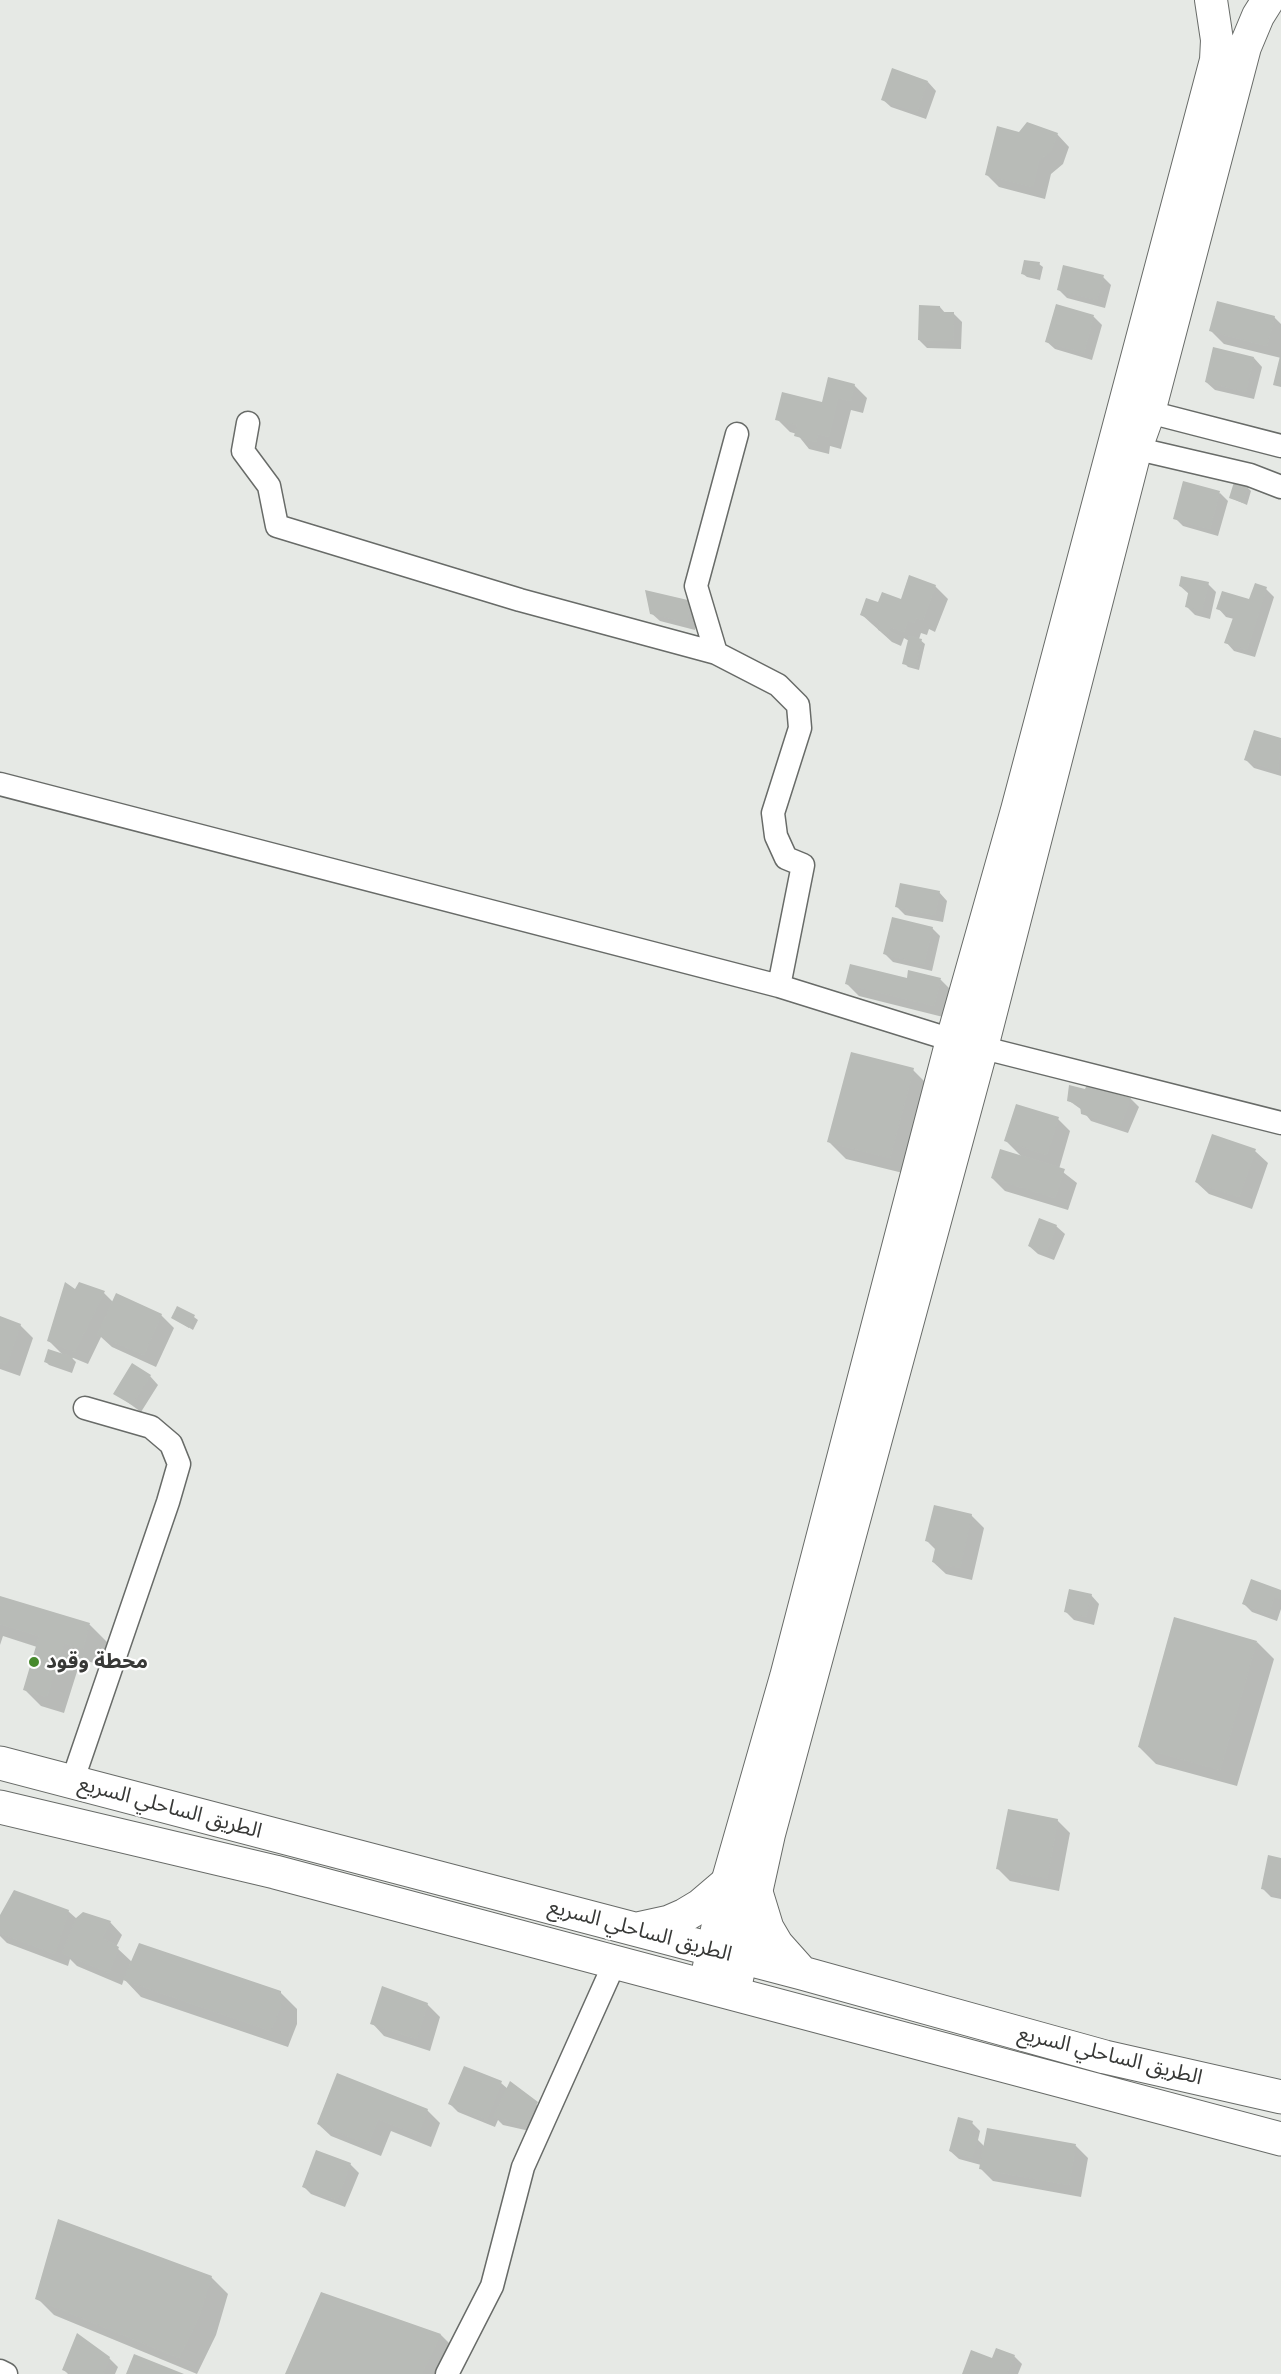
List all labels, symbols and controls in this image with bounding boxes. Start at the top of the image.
place label: محطة وقود [46,1649,148,1675]
marker: محطة وقود [27,1655,41,1669]
street label: الطريق الساحلي السريع [75,1771,265,1845]
street label: الطريق الساحلي السريع [545,1894,735,1968]
street label: الطريق الساحلي السريع [1015,2021,1205,2091]

